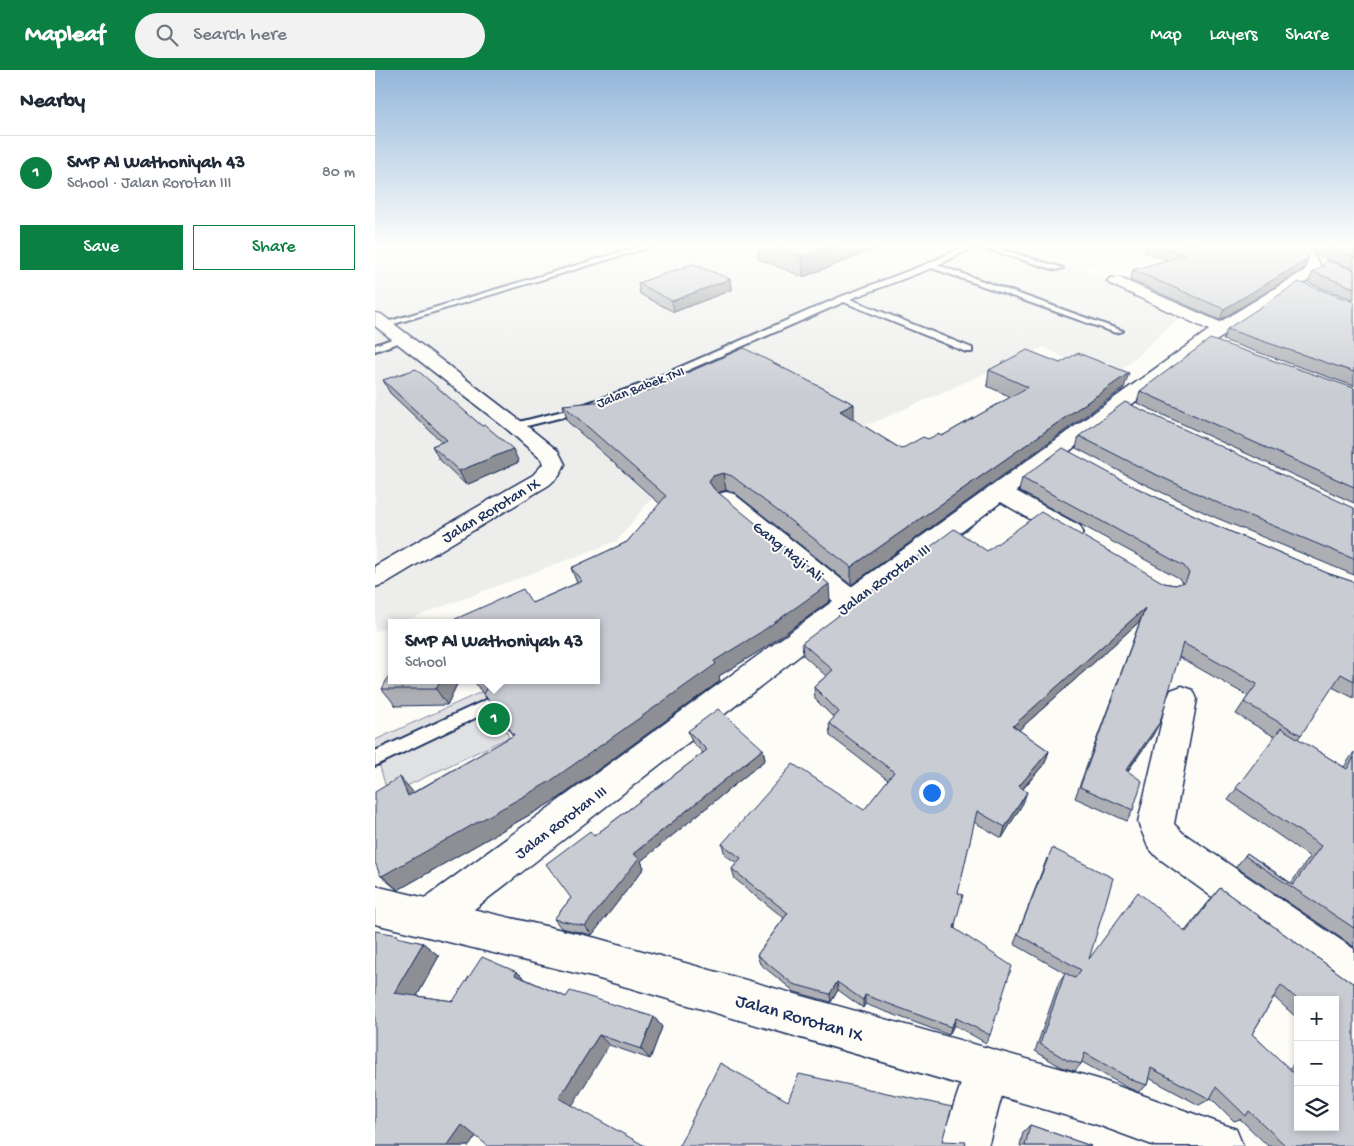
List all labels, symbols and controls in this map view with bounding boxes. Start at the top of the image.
search box [135,13,485,58]
text: Mapleaf [25,21,105,50]
icon: search [153,21,181,49]
text: Search here [193,24,287,47]
text: Map [1150,25,1182,46]
text: Layers [1210,25,1257,46]
text: Share [1285,25,1329,46]
text: Nearby [20,90,85,115]
text: SMP Al Wathoniyah 43 [67,152,245,175]
text: 1 [33,164,39,183]
text: 80 m [322,164,355,183]
text: School · Jalan Rorotan III [67,175,231,194]
button: Save [20,225,183,270]
button: Share [193,225,355,270]
street label: Jalan Babek TNI [594,364,687,413]
street label: Jalan Rorotan IX [439,475,545,549]
street label: Gang Haji Ali [747,518,826,587]
street label: Jalan Rorotan III [835,541,935,621]
popup [388,619,600,684]
text: SMP Al Wathoniyah 43 [405,631,583,654]
text: School [405,654,447,673]
pin: 1 [478,700,510,738]
your location [919,780,945,806]
street label: Jalan Rorotan III [512,783,612,865]
street label: Jalan Rorotan IX [733,990,866,1049]
map controls [1294,996,1339,1131]
button: + [1294,996,1339,1041]
button: − [1294,1041,1339,1086]
button: layers [1294,1086,1339,1131]

